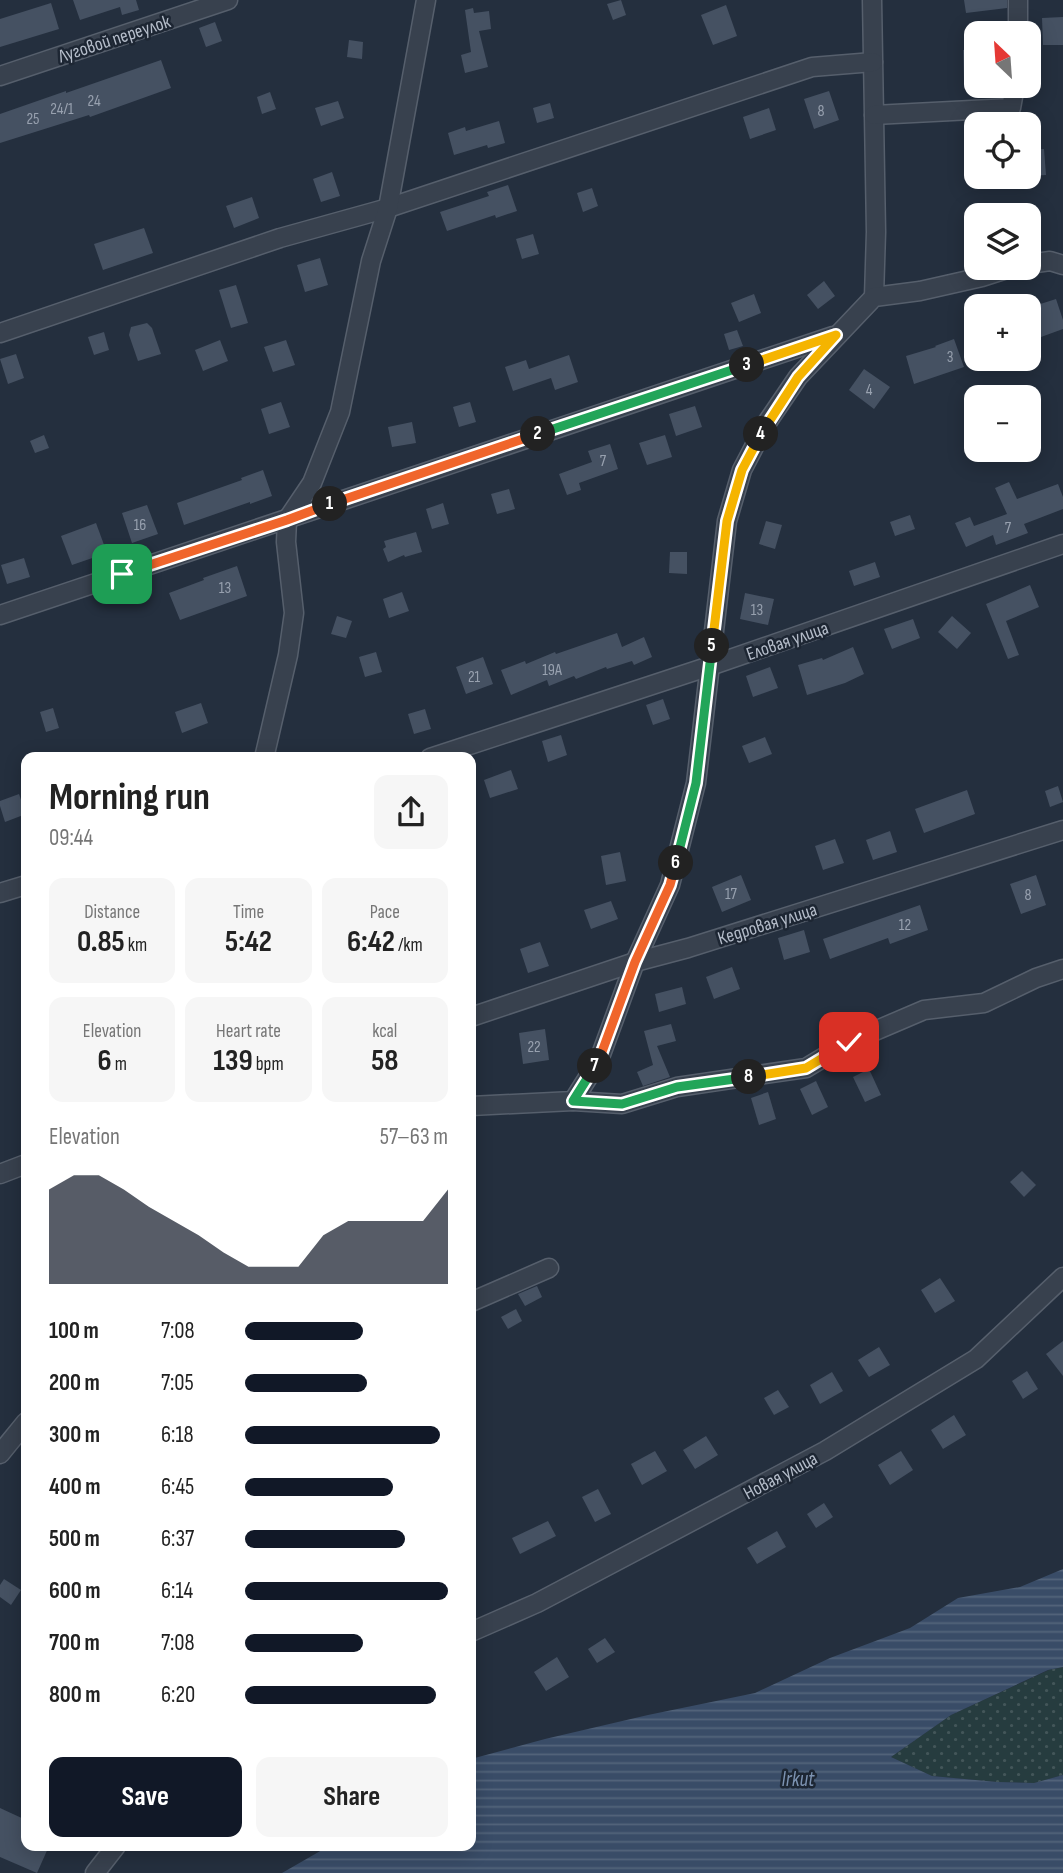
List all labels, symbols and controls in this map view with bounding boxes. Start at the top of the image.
street label: Луговой переулок [54,10,174,69]
north arrow [964,21,1041,98]
map controls [964,21,1041,462]
house number: 24 [87,92,101,111]
house number: 24/1 [50,100,74,119]
house number: 8 [817,102,825,121]
house number: 25 [26,110,40,129]
button: locate [964,112,1041,189]
button: layers [964,203,1041,280]
button: + [964,294,1041,371]
pin: 3 [730,348,764,382]
house number: 3 [947,348,953,367]
text: 3 [742,353,751,376]
house number: 4 [866,381,873,400]
button: − [964,385,1041,462]
pin: 2 [520,416,556,452]
pin: 4 [744,416,778,452]
text: 2 [533,422,542,445]
text: 4 [756,422,765,445]
house number: 7 [600,452,607,471]
pin: 1 [312,486,348,522]
text: 1 [326,492,333,515]
house number: 16 [134,516,146,535]
house number: 7 [1005,519,1012,538]
pin [92,544,152,604]
icon: arrive [103,555,141,593]
house number: 13 [219,579,231,598]
house number: 13 [751,601,763,620]
street label: Еловая улица [743,617,832,666]
pin: 5 [694,628,730,664]
text: 5 [707,634,716,657]
house number: 19А [542,661,562,680]
house number: 21 [468,668,481,687]
text: Morning run [49,775,210,820]
button: share [374,775,448,849]
text: 09:44 [49,824,93,852]
pin: 6 [658,846,694,880]
text: 6 [671,851,680,874]
house number: 17 [725,885,738,904]
house number: 8 [1024,886,1032,905]
street label: Кедровая улица [715,898,820,950]
text: Distance [84,901,140,924]
text: Time [233,901,264,924]
text: Pace [370,901,400,924]
house number: 12 [899,916,911,935]
text: 0.85 [77,924,125,960]
text: 5:42 [225,924,272,960]
text: 6:42 [347,924,395,960]
text: km [125,934,147,957]
text: /km [395,934,423,957]
pin [819,1012,879,1072]
text: Elevation [83,1020,141,1043]
text: Heart rate [216,1020,281,1043]
text: kcal [372,1020,397,1043]
icon: check [830,1023,868,1061]
house number: 22 [527,1038,541,1057]
text: 6 [97,1043,112,1079]
text: 139 [213,1043,253,1079]
text: 58 [371,1043,399,1079]
pin: 7 [578,1048,612,1084]
text: m [112,1053,127,1076]
text: bpm [253,1053,284,1076]
text: 7 [590,1054,599,1077]
pin: 8 [732,1060,766,1094]
text: 8 [744,1065,753,1088]
text: Elevation [49,1123,120,1151]
text: 57–63 m [380,1123,448,1151]
text: 100 m [49,1317,99,1345]
text: 7:08 [161,1317,195,1345]
text: 200 m [49,1369,100,1397]
text: 7:05 [161,1369,194,1397]
text: 300 m [49,1421,100,1449]
text: 6:18 [161,1421,194,1449]
street label: Новая улица [740,1447,822,1505]
text: 400 m [49,1473,100,1501]
text: 6:45 [161,1473,194,1501]
text: 500 m [49,1525,100,1553]
text: 6:37 [161,1525,194,1553]
text: 600 m [49,1577,101,1605]
text: 6:14 [161,1577,193,1605]
text: 700 m [49,1629,100,1657]
text: 7:08 [161,1629,195,1657]
text: 800 m [49,1681,101,1709]
text: 6:20 [161,1681,195,1709]
button: Save [49,1757,242,1837]
button: Share [256,1757,448,1837]
water label: Irkut [782,1767,815,1792]

